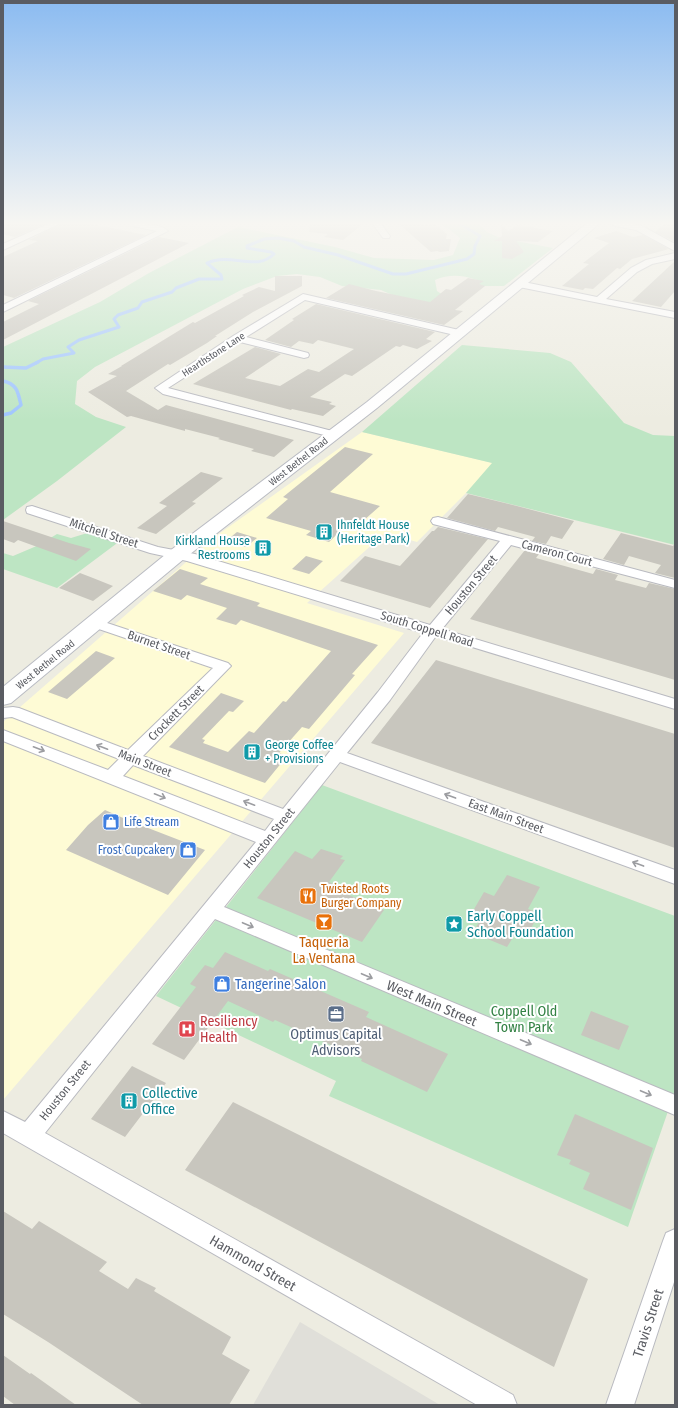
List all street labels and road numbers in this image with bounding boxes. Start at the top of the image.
street label: Hearthstone Lane [180,330,247,380]
street label: West Bethel Road [267,435,331,489]
street label: Mitchell Street [68,515,140,551]
street label: Cameron Court [520,537,594,569]
street label: Houston Street [442,552,500,618]
street label: South Coppell Road [379,608,475,650]
street label: Burnet Street [126,628,192,662]
street label: West Bethel Road [14,638,77,692]
street label: Crockett Street [145,682,207,744]
street label: Main Street [116,746,174,780]
street label: East Main Street [466,796,546,836]
street label: Houston Street [240,805,298,871]
street label: West Main Street [384,977,480,1030]
street label: Houston Street [36,1057,94,1123]
street label: Hammond Street [207,1232,299,1295]
street label: Travis Street [629,1287,668,1359]

